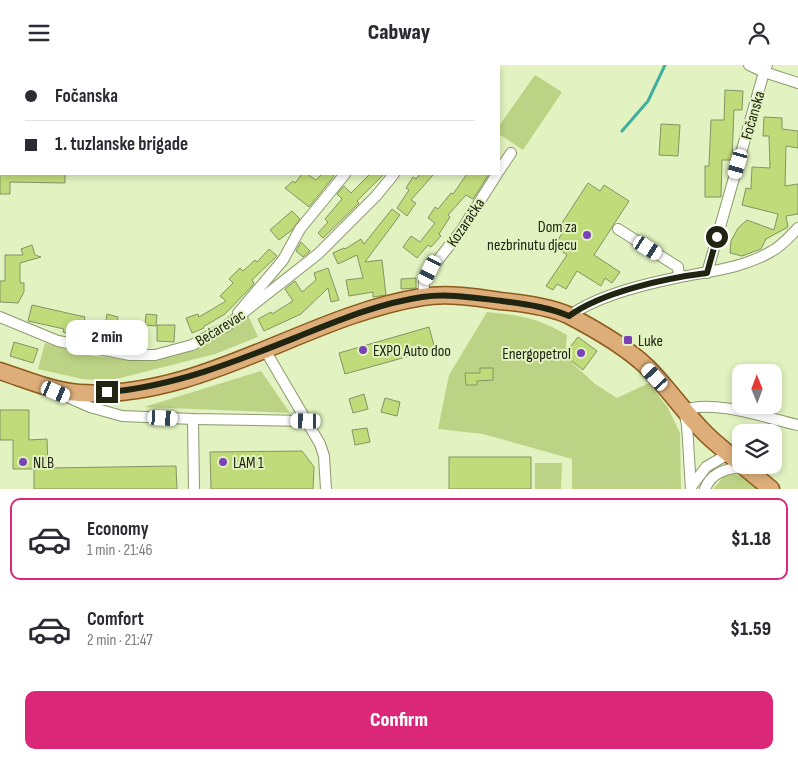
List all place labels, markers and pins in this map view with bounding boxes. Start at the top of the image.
place label: Dom za nezbrinutu djecu [487,218,577,255]
marker: Dom za nezbrinutu djecu [581,229,593,241]
place label: Luke [638,332,663,351]
marker: Luke [622,334,634,346]
place label: EXPO Auto doo [373,342,451,361]
marker: EXPO Auto doo [357,344,369,356]
place label: Energopetrol [502,345,571,364]
marker: Energopetrol [575,347,587,359]
place label: NLB [33,454,54,473]
place label: LAM 1 [233,454,264,473]
marker: NLB [17,456,29,468]
marker: LAM 1 [217,456,229,468]

